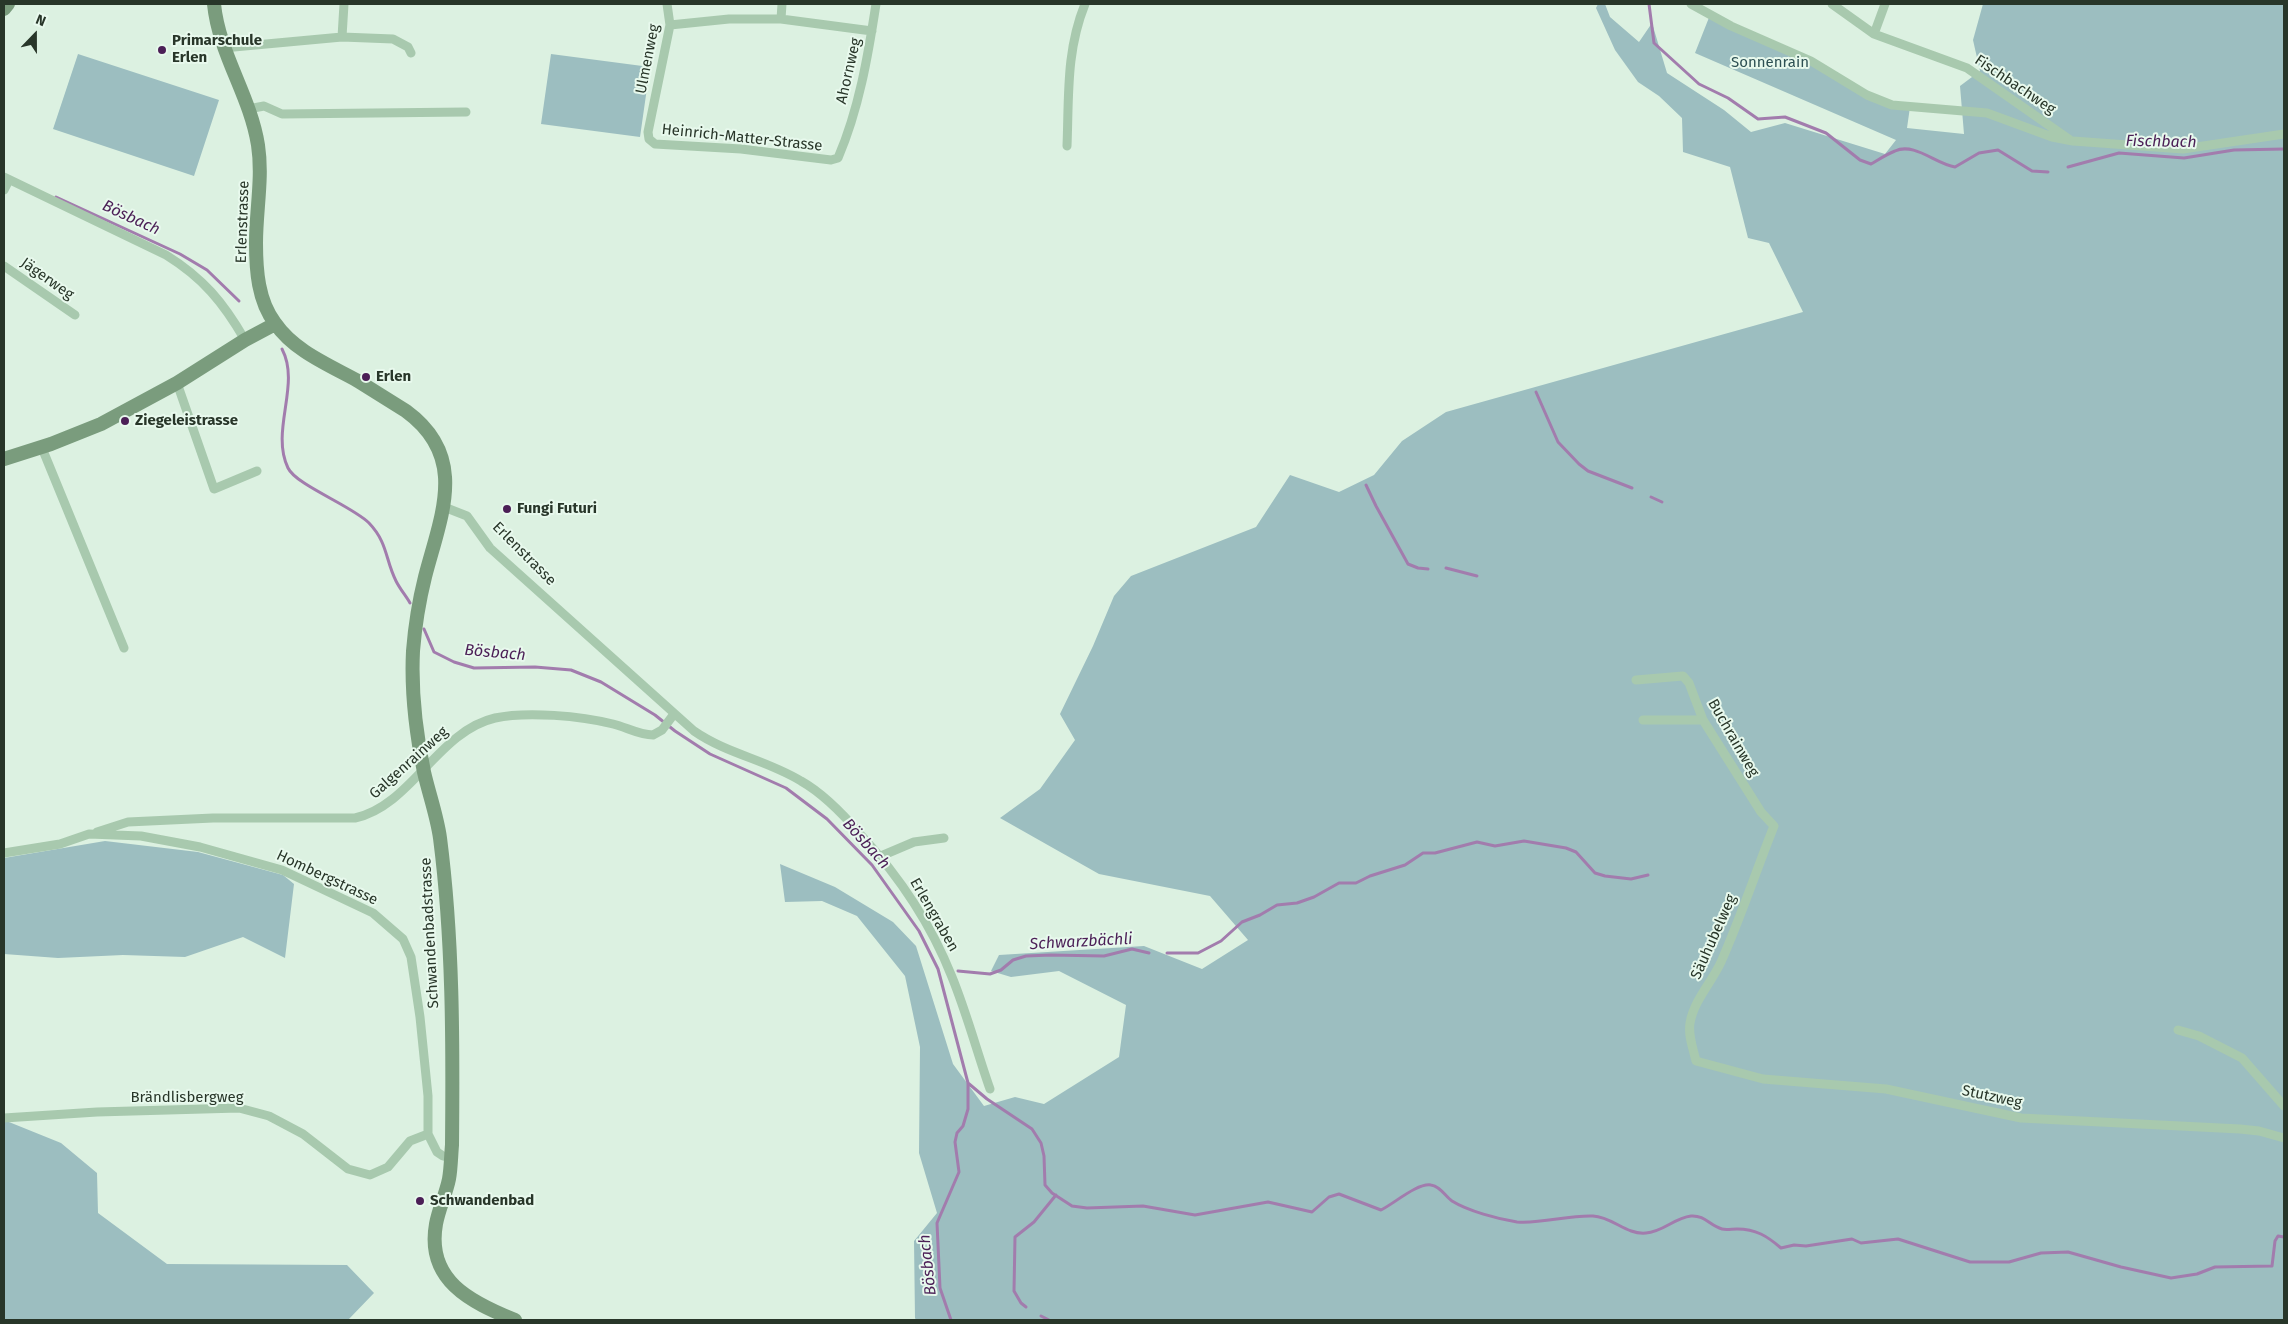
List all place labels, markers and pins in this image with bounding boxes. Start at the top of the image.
place label: Primarschule Erlen [172,32,262,67]
marker: Primarschule Erlen [156,44,168,56]
place label: Erlen [376,368,411,386]
marker: Erlen [360,371,372,383]
place label: Ziegeleistrasse [135,412,238,430]
marker: Ziegeleistrasse [119,415,131,427]
place label: Fungi Futuri [517,500,597,518]
marker: Fungi Futuri [501,503,513,515]
place label: Schwandenbad [430,1192,534,1210]
marker: Schwandenbad [414,1195,426,1207]

